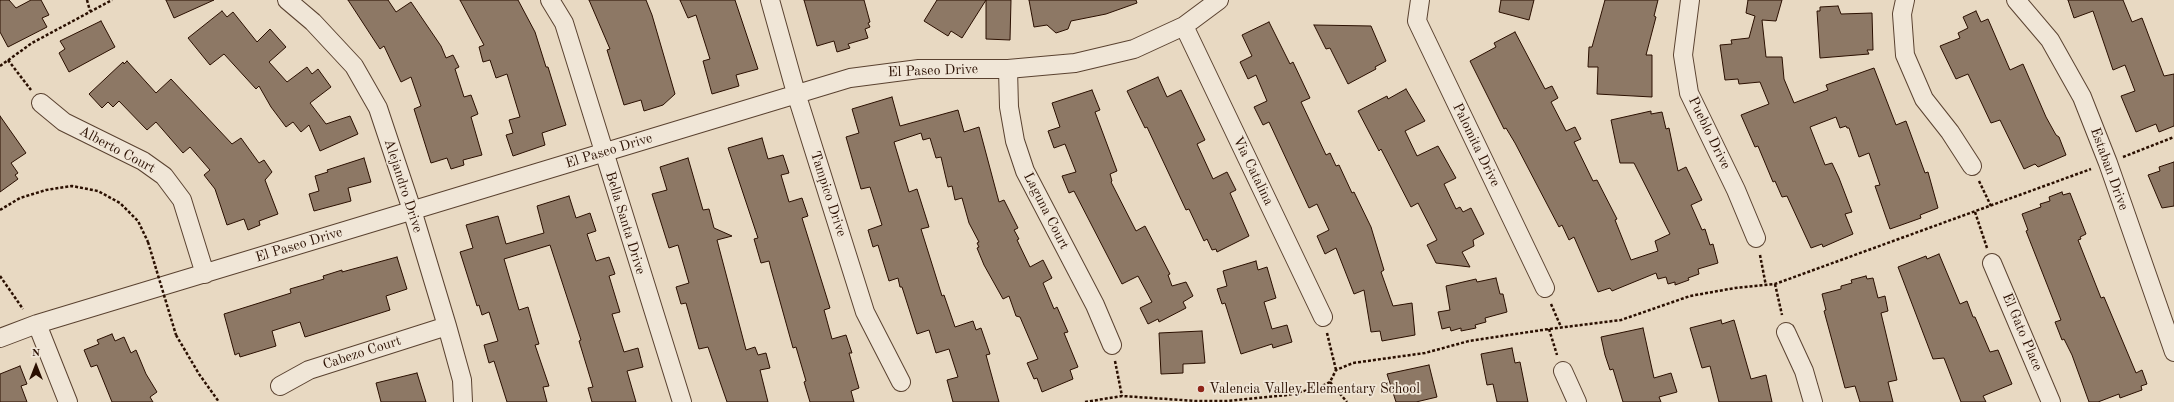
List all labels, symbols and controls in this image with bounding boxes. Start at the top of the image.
street label: El Paseo Drive [888,61,978,81]
street label: Pueblo Drive [1684,94,1734,172]
street label: Palomita Drive [1449,101,1503,189]
street label: Alberto Court [76,123,158,177]
street label: Estaban Drive [2086,125,2132,213]
street label: El Paseo Drive [563,130,655,172]
street label: Via Catalina [1229,134,1277,208]
street label: Alejandro Drive [380,137,426,235]
street label: Tampico Drive [806,149,850,239]
street label: Bella Santa Drive [601,169,649,277]
street label: Laguna Court [1019,170,1073,252]
street label: El Paseo Drive [253,224,345,266]
street label: El Gato Place [1998,291,2046,373]
street label: Cabezo Court [321,332,403,374]
north arrow [16,346,56,386]
text: N [32,348,40,359]
place label: Valencia Valley Elementary School [1209,381,1420,397]
marker: Valencia Valley Elementary School [1196,384,1206,394]

